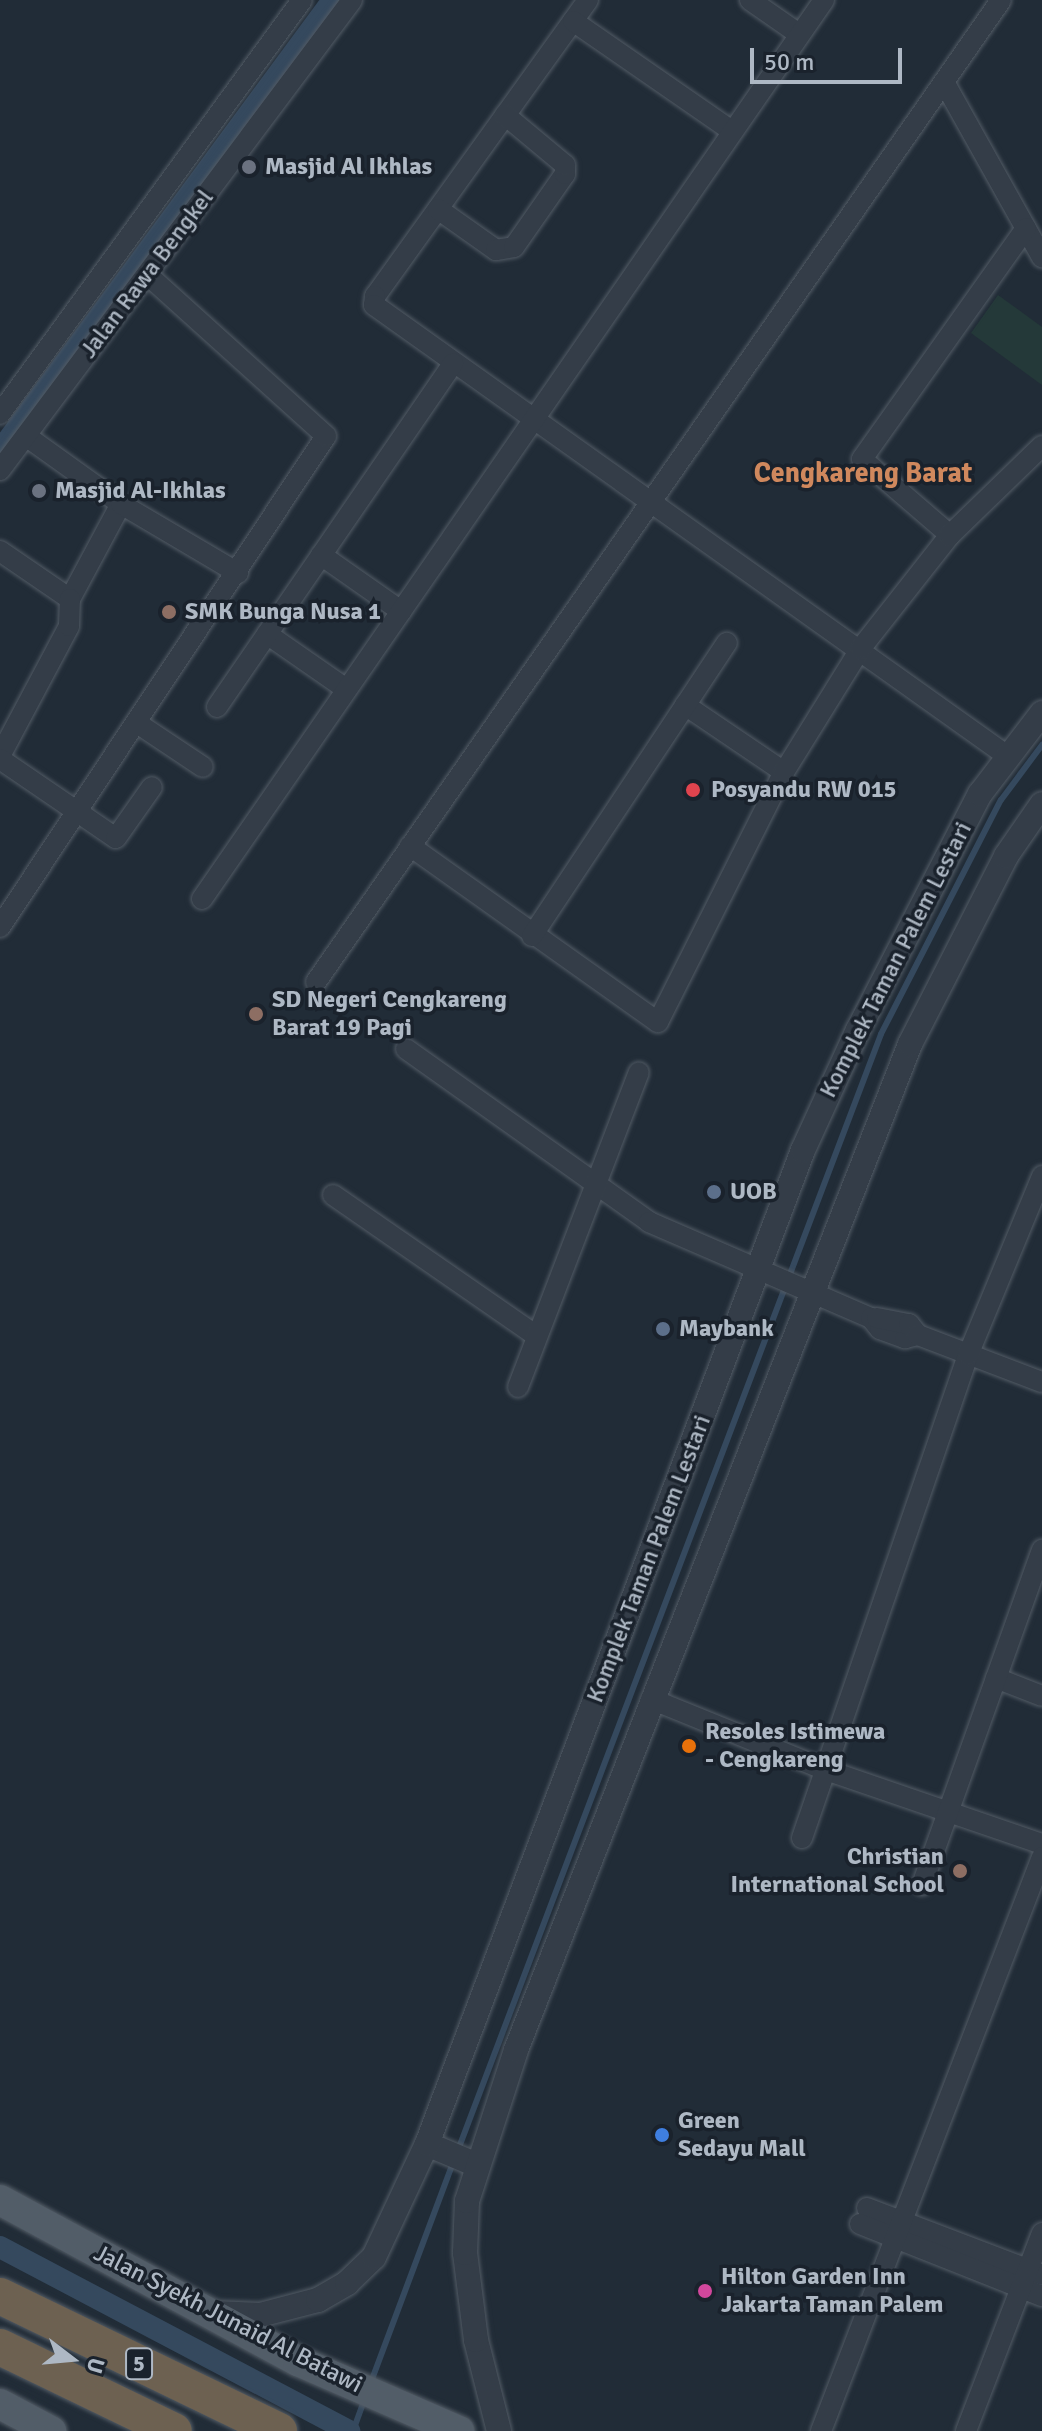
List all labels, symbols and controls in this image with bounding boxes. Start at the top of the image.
scale bar [754,32,906,82]
text: 50 m [764,47,814,77]
place label: Masjid Al Ikhlas [265,153,432,181]
marker: Masjid Al Ikhlas [240,158,258,176]
street label: Jalan Rawa Bengkel [74,184,220,364]
district label: Cengkareng Barat [754,456,972,490]
place label: Masjid Al-Ikhlas [55,477,226,505]
marker: Masjid Al-Ikhlas [30,482,48,500]
place label: SMK Bunga Nusa 1 [185,598,381,626]
marker: SMK Bunga Nusa 1 [160,603,178,621]
place label: Posyandu RW 015 [711,776,897,804]
marker: Posyandu RW 015 [682,779,704,801]
street label: Komplek Taman Palem Lestari [814,817,978,1103]
place label: SD Negeri Cengkareng Barat 19 Pagi [272,986,507,1042]
marker: SD Negeri Cengkareng Barat 19 Pagi [247,1005,265,1023]
place label: UOB [730,1178,777,1206]
marker: UOB [705,1183,723,1201]
place label: Maybank [679,1315,774,1343]
marker: Maybank [654,1320,672,1338]
street label: Komplek Taman Palem Lestari [581,1411,717,1707]
place label: Resoles Istimewa - Cengkareng [705,1718,885,1774]
marker: Resoles Istimewa - Cengkareng [680,1737,698,1755]
place label: Christian International School [731,1843,944,1899]
marker: Christian International School [951,1862,969,1880]
place label: Green Sedayu Mall [678,2107,806,2163]
marker: Green Sedayu Mall [653,2126,671,2144]
street label: Jalan Syekh Junaid Al Batawi [89,2239,367,2399]
place label: Hilton Garden Inn Jakarta Taman Palem [721,2263,944,2319]
marker: Hilton Garden Inn Jakarta Taman Palem [696,2282,714,2300]
north arrow [32,2319,112,2399]
road number: 5 [125,2346,153,2382]
text: U [81,2355,111,2377]

